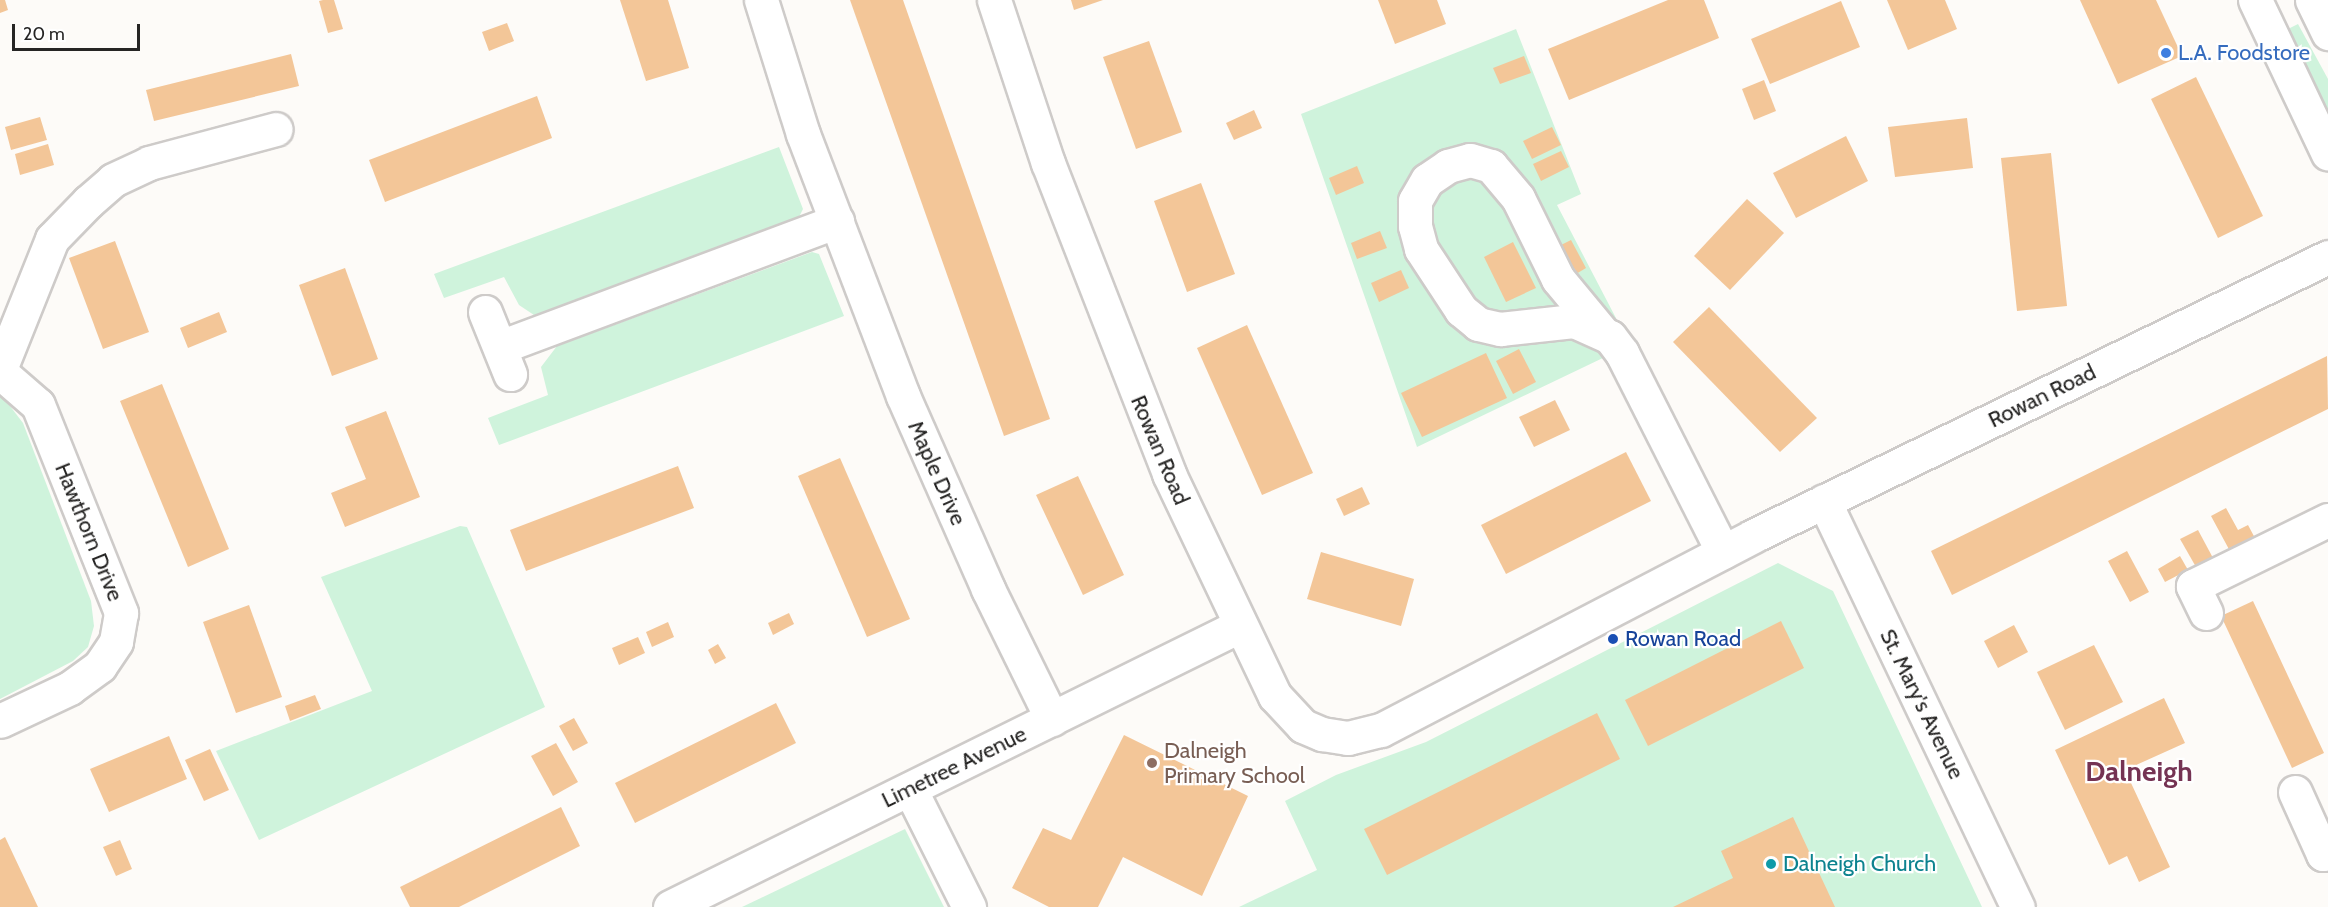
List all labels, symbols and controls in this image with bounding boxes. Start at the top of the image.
scale bar [15,12,142,50]
text: 20 m [23,23,65,45]
place label: L.A. Foodstore [2178,40,2310,66]
marker: L.A. Foodstore [2159,46,2173,60]
street label: Rowan Road [1984,359,2100,433]
street label: Rowan Road [1125,391,1195,509]
street label: Maple Drive [902,417,972,529]
street label: Hawthorn Drive [49,459,129,605]
street label: St. Mary's Avenue [1874,625,1970,783]
place label: Rowan Road [1625,626,1741,652]
marker: Rowan Road [1606,632,1620,646]
street label: Limetree Avenue [877,721,1031,813]
place label: Dalneigh Primary School [1164,737,1305,788]
district label: Dalneigh [2085,754,2193,788]
marker: Dalneigh Primary School [1145,756,1159,770]
place label: Dalneigh Church [1783,851,1936,877]
marker: Dalneigh Church [1764,857,1778,871]

